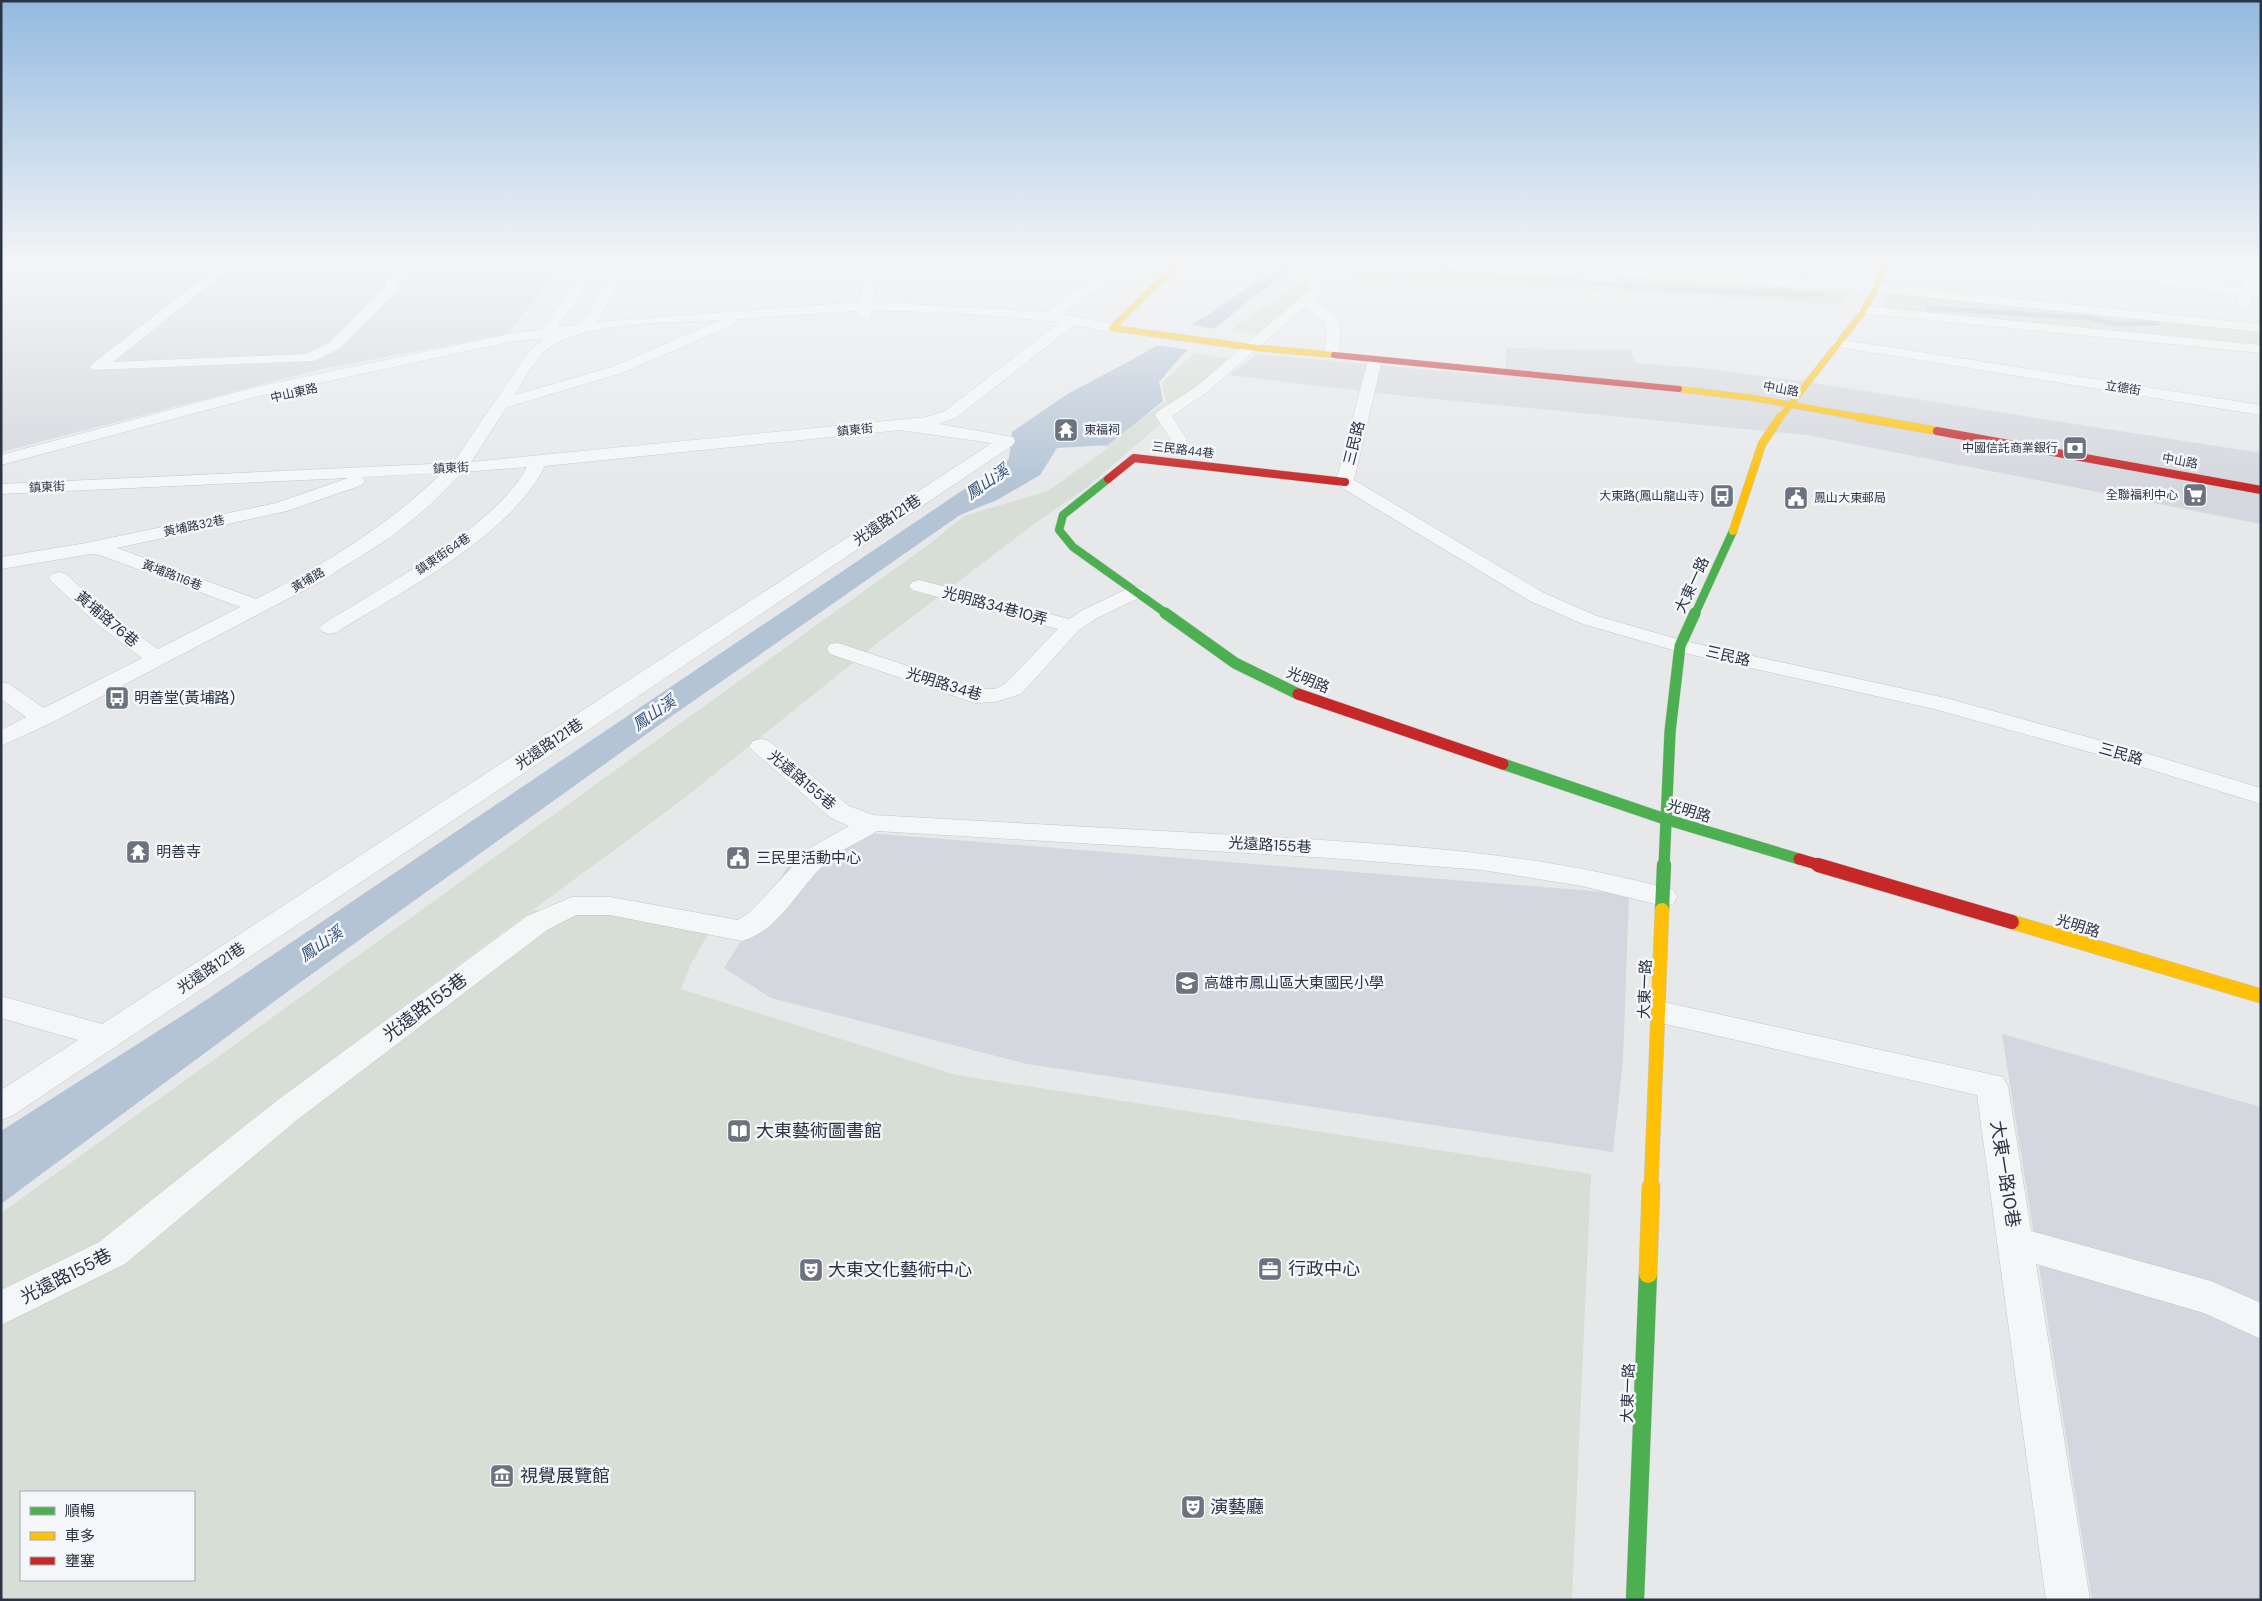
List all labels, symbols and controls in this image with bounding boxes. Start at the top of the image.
street label: 立德街 [2104,377,2142,399]
street label: 中山路 [1762,378,1800,400]
street label: 中山東路 [269,380,319,406]
temple icon: 東福祠 [1053,417,1079,443]
street label: 三民路 [1339,419,1369,467]
street label: 鎮東街 [836,420,874,440]
place label: 東福祠 [1084,422,1120,438]
bank icon: 中國信託商業銀行 [2062,435,2088,461]
street label: 三民路44巷 [1151,438,1215,462]
place label: 中國信託商業銀行 [1962,440,2058,456]
street label: 中山路 [2161,450,2199,472]
water label: 鳳山溪 [961,458,1014,504]
street label: 鎮東街 [433,459,469,477]
street label: 鎮東街 [29,478,65,496]
supermarket icon: 全聯福利中心 [2182,482,2208,508]
bus stop icon: 大東路(鳳山龍山寺) [1709,483,1735,509]
public building icon: 鳳山大東郵局 [1783,485,1809,511]
place label: 全聯福利中心 [2106,487,2178,503]
place label: 大東路(鳳山龍山寺) [1599,488,1704,504]
street label: 光遠路121巷 [849,490,925,550]
place label: 鳳山大東郵局 [1814,490,1886,506]
street label: 黃埔路32巷 [162,512,226,540]
street label: 鎮東街64巷 [412,530,474,578]
street label: 大東一路 [1670,554,1714,616]
street label: 黃埔路116巷 [140,556,204,594]
street label: 黃埔路 [288,564,328,596]
street label: 光明路34巷10弄 [940,582,1050,630]
street label: 黃埔路76巷 [71,587,143,651]
street label: 三民路 [1704,641,1752,671]
street label: 光明路 [1283,662,1333,698]
street label: 光明路34巷 [904,663,984,705]
bus stop icon: 明善堂(黃埔路) [104,685,130,711]
place label: 明善堂(黃埔路) [134,688,235,708]
water label: 鳳山溪 [628,689,681,735]
street label: 光遠路121巷 [511,714,587,774]
street label: 三民路 [2097,738,2145,770]
street label: 光遠路155巷 [764,746,840,814]
street label: 光明路 [1665,795,1713,827]
street label: 光遠路155巷 [1228,833,1312,857]
temple icon: 明善寺 [125,839,151,865]
place label: 明善寺 [156,842,201,862]
public building icon: 三民里活動中心 [725,845,751,871]
place label: 三民里活動中心 [756,848,861,868]
street label: 光明路 [2054,910,2102,942]
water label: 鳳山溪 [295,920,348,966]
street label: 光遠路121巷 [173,938,249,998]
street label: 大東一路 [1634,959,1656,1019]
street label: 光遠路155巷 [378,967,472,1047]
school or university icon: 高雄市鳳山區大東國民小學 [1174,970,1200,996]
place label: 高雄市鳳山區大東國民小學 [1204,973,1384,993]
library icon: 大東藝術圖書館 [726,1118,752,1144]
place label: 大東藝術圖書館 [756,1119,882,1143]
street label: 大東一路10巷 [1985,1119,2025,1229]
street label: 光遠路155巷 [16,1243,116,1309]
office icon: 行政中心 [1257,1256,1283,1282]
theatre icon: 大東文化藝術中心 [798,1257,824,1283]
place label: 行政中心 [1288,1257,1360,1281]
place label: 大東文化藝術中心 [828,1258,972,1282]
street label: 大東一路 [1617,1363,1639,1423]
museum icon: 視覺展覽館 [489,1463,515,1489]
place label: 視覺展覽館 [520,1464,610,1488]
legend [20,1491,195,1581]
theatre icon: 演藝廳 [1180,1494,1206,1520]
place label: 演藝廳 [1210,1495,1264,1519]
text: 順暢 [65,1501,95,1521]
text: 車多 [65,1526,95,1546]
text: 壅塞 [65,1551,95,1571]

